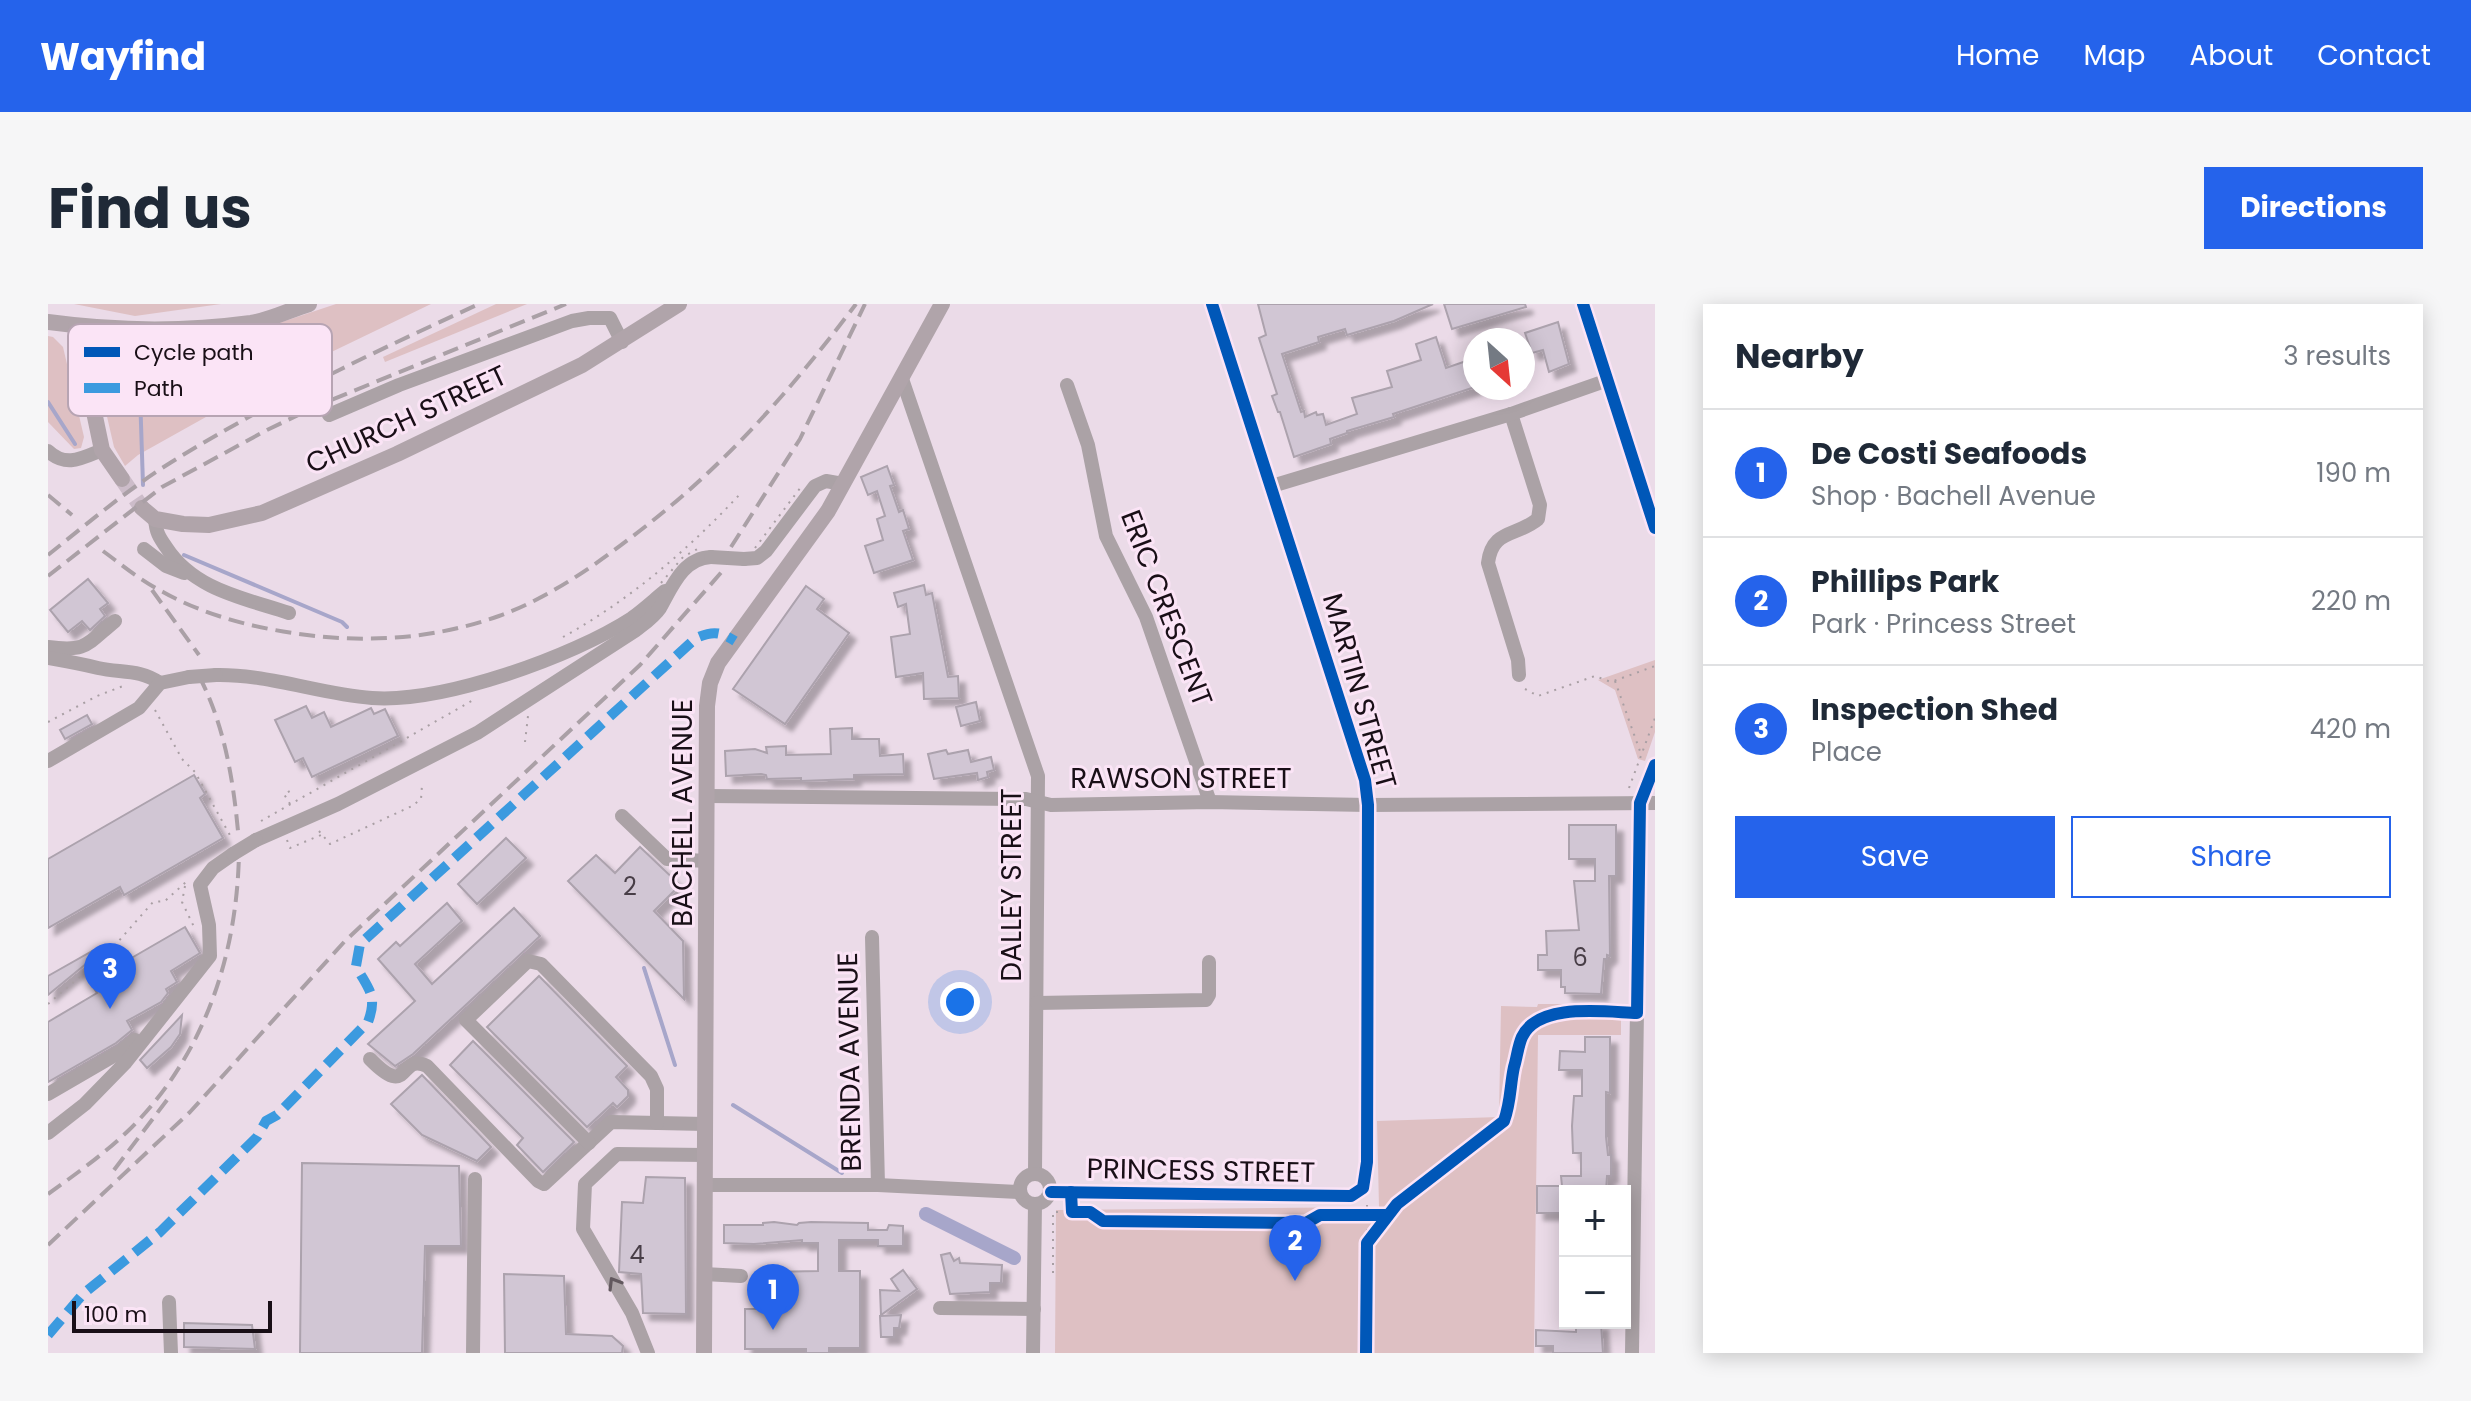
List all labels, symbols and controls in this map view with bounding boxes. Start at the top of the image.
text: Wayfind [40,30,206,83]
text: Home [1956,36,2039,75]
text: Map [2083,36,2145,75]
text: About [2189,36,2273,75]
text: Contact [2317,36,2431,75]
button: Directions [2204,167,2423,249]
text: Find us [48,169,252,248]
legend [68,324,332,416]
north arrow [1463,328,1535,400]
text: Nearby [1735,332,1864,380]
text: Cycle path [134,337,253,368]
text: 3 results [2283,338,2391,374]
street label: CHURCH STREET [299,356,513,483]
text: Path [134,373,184,404]
text: De Costi Seafoods [1811,432,2087,475]
text: 1 [1756,455,1766,491]
text: 190 m [2316,455,2391,491]
text: Shop · Bachell Avenue [1811,478,2096,514]
street label: ERIC CRESCENT [1111,504,1222,712]
text: Phillips Park [1811,560,1999,603]
text: 2 [1754,583,1768,619]
text: 220 m [2311,583,2391,619]
street label: MARTIN STREET [1313,589,1406,793]
text: Park · Princess Street [1811,606,2076,642]
text: Inspection Shed [1811,688,2058,731]
street label: BACHELL AVENUE [663,699,702,927]
text: 3 [1753,711,1769,747]
text: 420 m [2310,711,2391,747]
text: Place [1811,734,1882,770]
street label: RAWSON STREET [1070,759,1292,798]
street label: DALLEY STREET [992,788,1031,982]
button: Save [1735,816,2055,898]
button: Share [2071,816,2391,898]
house number: 2 [623,870,637,903]
house number: 6 [1572,941,1588,974]
pin: 3 [84,943,136,1009]
street label: BRENDA AVENUE [828,952,871,1172]
your location [940,982,980,1022]
street label: PRINCESS STREET [1086,1149,1316,1192]
map controls [1559,1185,1631,1329]
button: + [1559,1185,1631,1257]
pin: 2 [1269,1215,1321,1281]
house number: 4 [629,1238,645,1271]
button: − [1559,1257,1631,1329]
pin: 1 [747,1264,799,1330]
one-way arrow [608,1277,624,1292]
scale bar [72,1297,272,1333]
text: 100 m [84,1299,147,1330]

